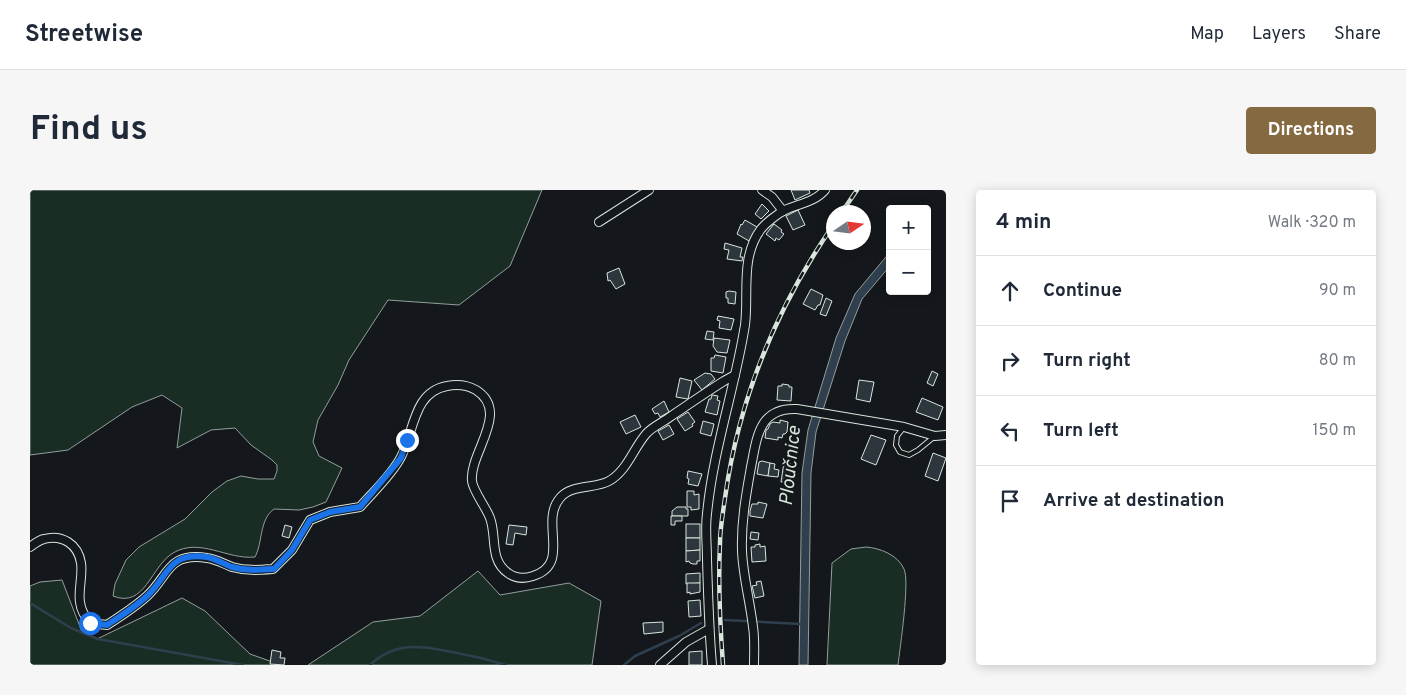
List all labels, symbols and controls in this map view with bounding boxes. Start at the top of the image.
text: Streetwise [25,20,143,50]
text: Map [1190,23,1224,46]
text: Layers [1252,23,1306,46]
text: Share [1334,23,1381,46]
button: Directions [1246,107,1376,154]
text: Find us [30,108,148,152]
north arrow [826,205,871,250]
map controls [886,205,931,295]
button: + [886,205,931,250]
text: 4 min [996,209,1052,236]
text: Walk · 320 m [1268,213,1356,233]
button: − [886,250,931,295]
icon: ahead [996,277,1024,305]
text: Continue [1043,279,1122,303]
text: 90 m [1319,281,1356,301]
icon: right [996,347,1024,375]
text: Turn right [1043,349,1131,373]
text: 80 m [1319,351,1356,371]
icon: left [996,417,1024,445]
text: Turn left [1043,419,1119,443]
text: 150 m [1313,421,1356,441]
water label: Ploučnice [775,425,807,507]
route end [396,429,419,452]
icon: arrive [996,487,1024,515]
text: Arrive at destination [1043,489,1224,513]
route start [79,612,102,635]

